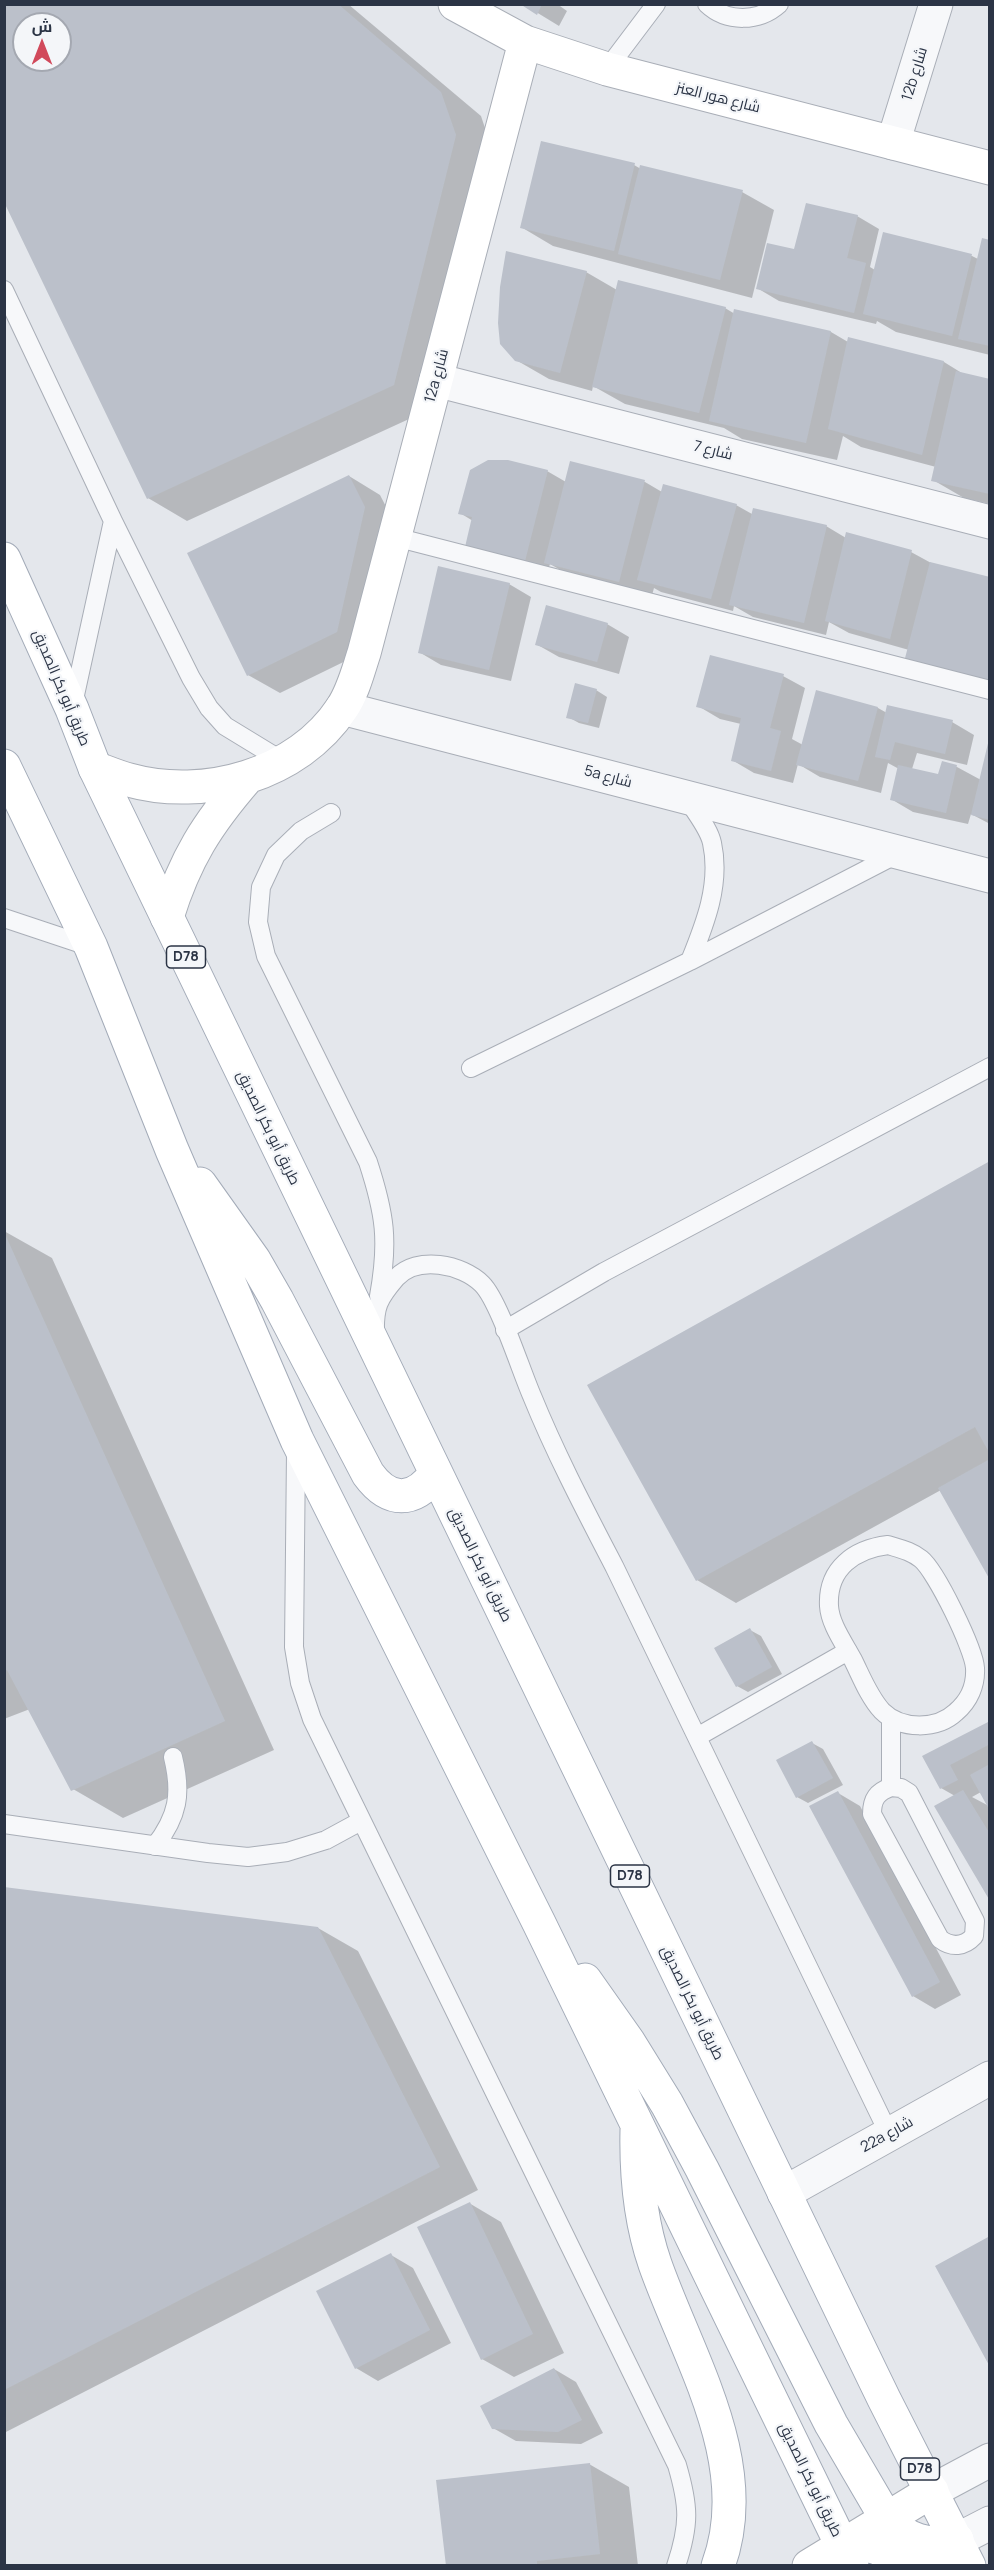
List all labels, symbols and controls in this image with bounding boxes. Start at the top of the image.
north arrow [12,12,72,72]
text: ش [32,15,52,37]
street label: 12b شارع [898,45,932,103]
street label: شارع هور العنز [674,79,762,117]
street label: 12a شارع [421,347,453,405]
street label: شارع 7 [692,437,734,465]
street label: طريق أبو بكر الصديق [28,627,94,749]
street label: 5a شارع [582,762,634,792]
road number: D78 [166,946,206,968]
street label: طريق أبو بكر الصديق [233,1068,303,1188]
street label: طريق أبو بكر الصديق [445,1505,515,1625]
road number: D78 [610,1865,650,1887]
street label: طريق أبو بكر الصديق [657,1943,727,2063]
street label: 22a شارع [857,2113,917,2157]
street label: طريق أبو بكر الصديق [775,2420,845,2540]
road number: D78 [900,2458,940,2480]

